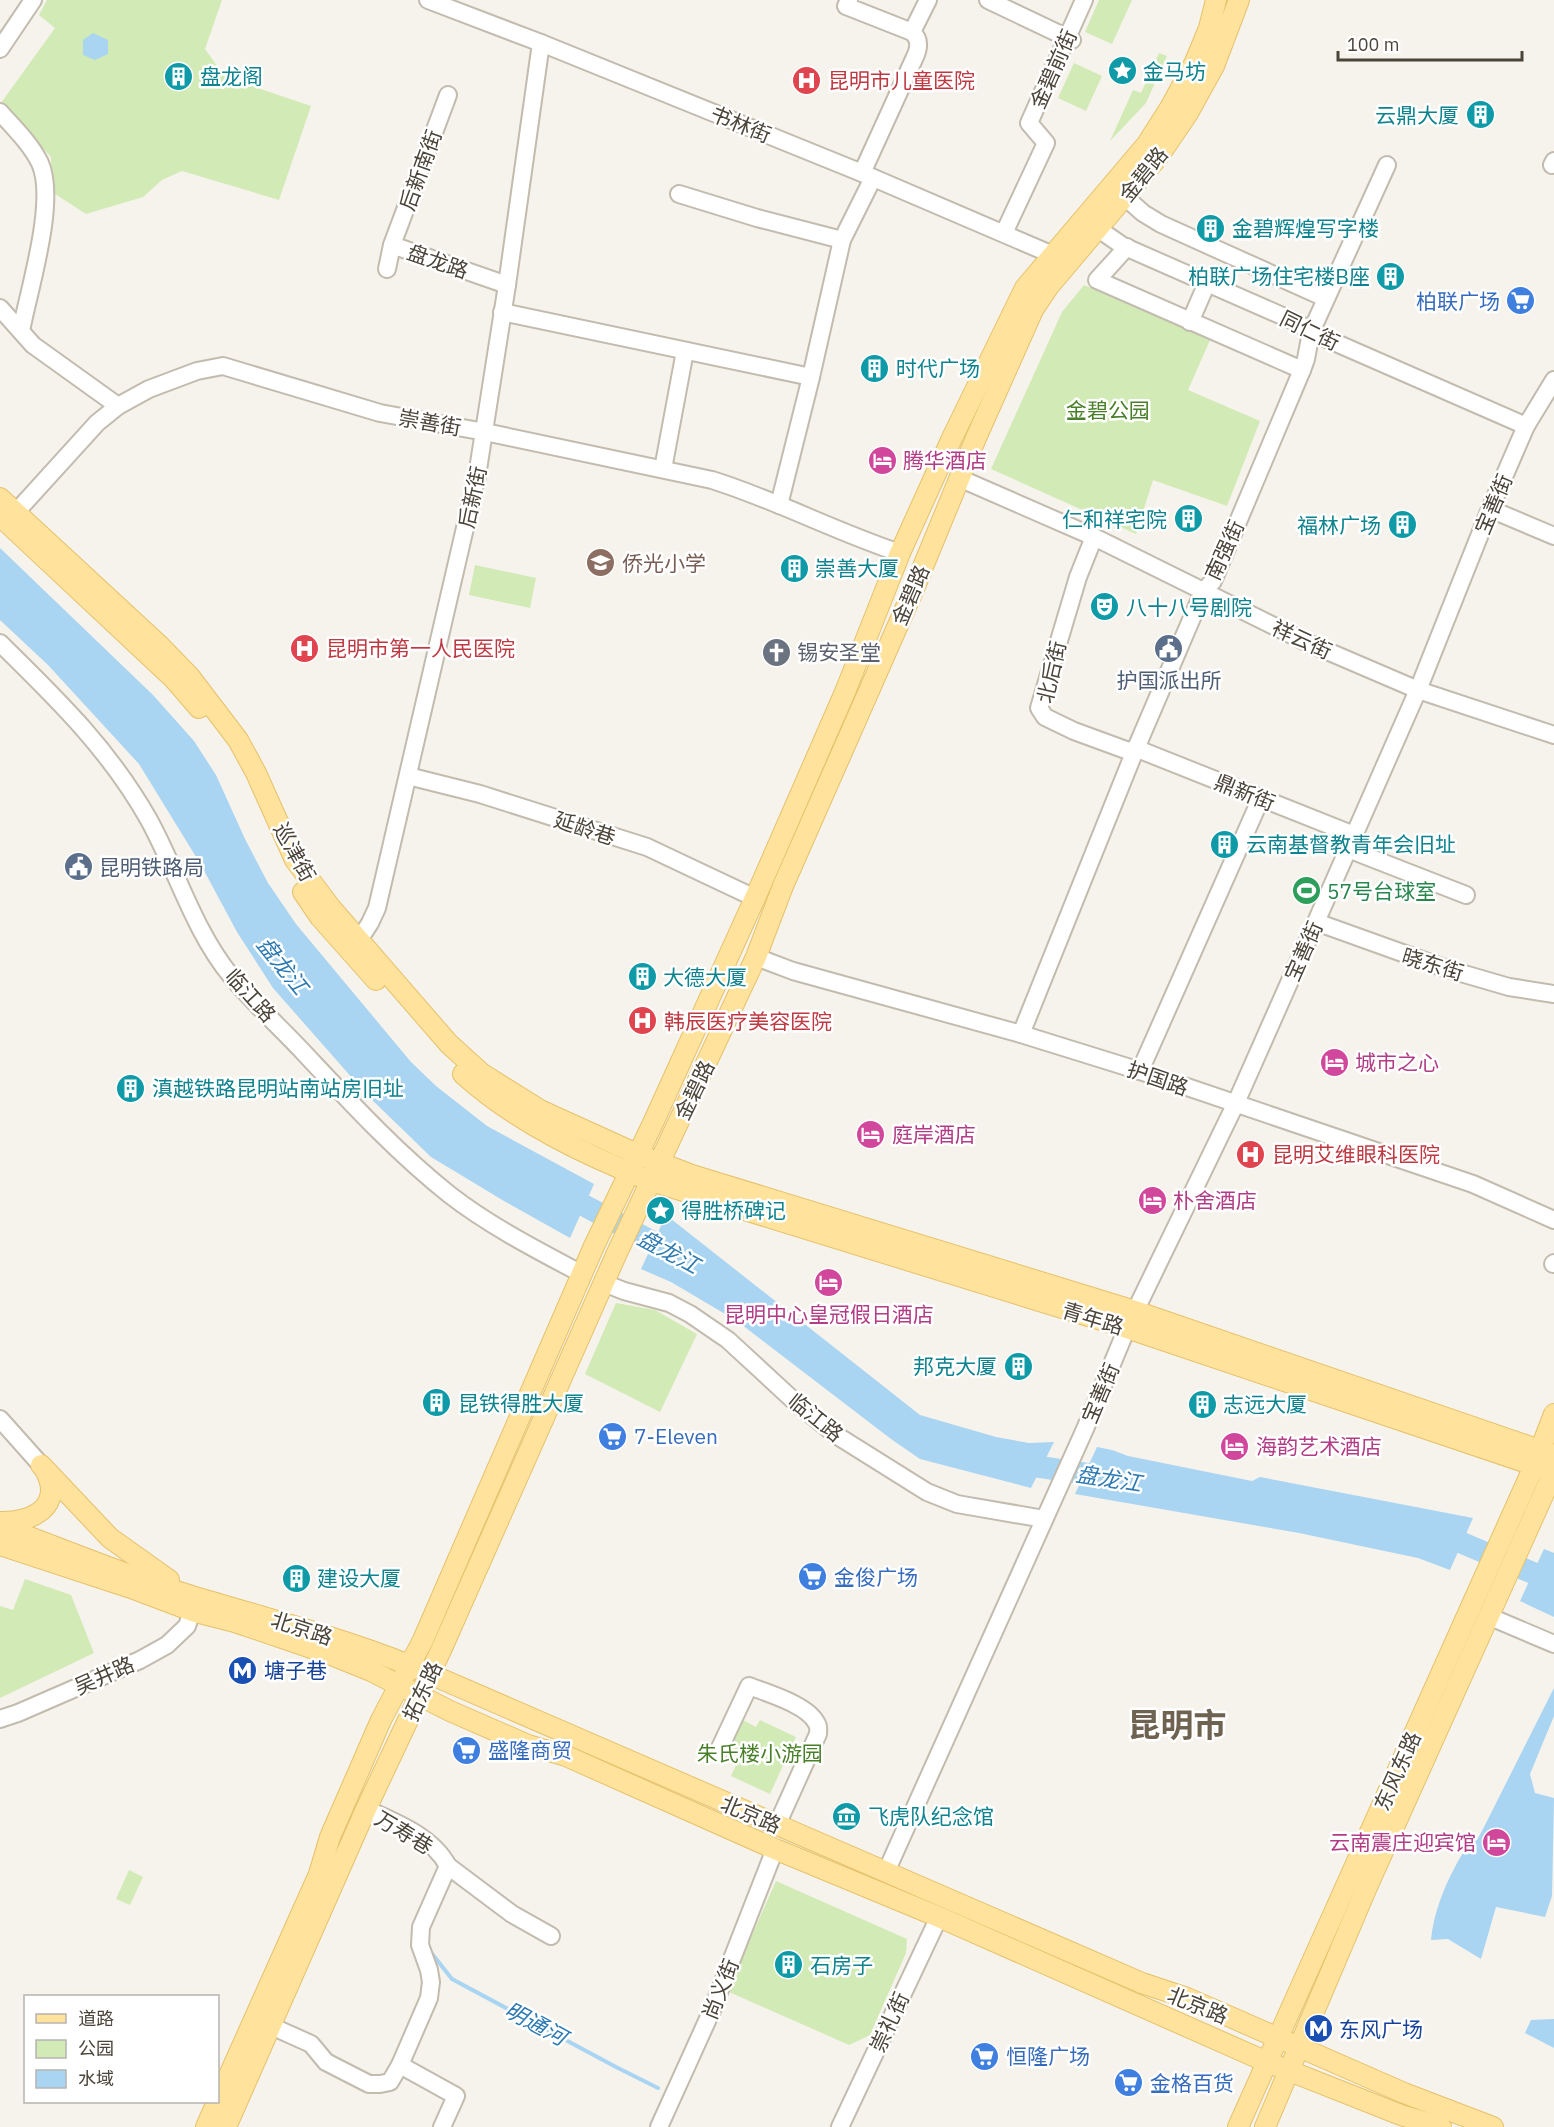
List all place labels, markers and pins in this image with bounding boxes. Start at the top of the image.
place icon: 金马坊 [1106,55,1138,87]
place label: 金马坊 [1143,57,1206,85]
building icon: 盘龙阁 [163,60,195,92]
place label: 盘龙阁 [200,62,263,90]
hospital icon: 昆明市儿童医院 [791,64,823,96]
place label: 昆明市儿童医院 [828,66,975,94]
building icon: 云鼎大厦 [1464,99,1496,131]
place label: 云鼎大厦 [1375,101,1459,129]
building icon: 金碧辉煌写字楼 [1195,212,1227,244]
place label: 金碧辉煌写字楼 [1232,214,1379,242]
building icon: 柏联广场住宅楼B座 [1375,260,1407,292]
place label: 柏联广场住宅楼B座 [1188,262,1370,290]
supermarket icon: 柏联广场 [1505,285,1537,317]
place label: 柏联广场 [1416,287,1500,315]
building icon: 时代广场 [859,352,891,384]
place label: 时代广场 [896,354,980,382]
hotel icon: 腾华酒店 [866,444,898,476]
place label: 腾华酒店 [903,446,987,474]
building icon: 仁和祥宅院 [1172,503,1204,535]
place label: 仁和祥宅院 [1062,505,1167,533]
building icon: 福林广场 [1386,509,1418,541]
place label: 福林广场 [1297,511,1381,539]
school or university icon: 侨光小学 [585,547,617,579]
place label: 侨光小学 [622,549,706,577]
building icon: 崇善大厦 [778,552,810,584]
place label: 崇善大厦 [815,554,899,582]
theatre icon: 八十八号剧院 [1089,591,1121,623]
place label: 八十八号剧院 [1126,593,1252,621]
hospital icon: 昆明市第一人民医院 [289,632,321,664]
public building icon: 护国派出所 [1153,633,1185,665]
place label: 昆明市第一人民医院 [326,634,515,662]
church icon: 锡安圣堂 [760,636,792,668]
place label: 锡安圣堂 [797,638,881,666]
place label: 护国派出所 [1117,666,1222,694]
building icon: 云南基督教青年会旧址 [1209,828,1241,860]
place label: 云南基督教青年会旧址 [1246,830,1456,858]
public building icon: 昆明铁路局 [62,851,94,883]
place label: 昆明铁路局 [99,853,204,881]
sports icon: 57号台球室 [1290,875,1322,907]
place label: 57号台球室 [1327,877,1436,905]
building icon: 大德大厦 [626,961,658,993]
place label: 大德大厦 [663,963,747,991]
hospital icon: 韩辰医疗美容医院 [627,1005,659,1037]
place label: 韩辰医疗美容医院 [664,1007,832,1035]
hotel icon: 城市之心 [1318,1046,1350,1078]
place label: 城市之心 [1355,1048,1439,1076]
building icon: 滇越铁路昆明站南站房旧址 [115,1072,147,1104]
place label: 滇越铁路昆明站南站房旧址 [152,1074,404,1102]
hotel icon: 庭岸酒店 [855,1118,887,1150]
place label: 庭岸酒店 [892,1120,976,1148]
hospital icon: 昆明艾维眼科医院 [1235,1138,1267,1170]
place label: 昆明艾维眼科医院 [1272,1140,1440,1168]
hotel icon: 朴舍酒店 [1136,1184,1168,1216]
place label: 朴舍酒店 [1173,1186,1257,1214]
place icon: 得胜桥碑记 [644,1194,676,1226]
place label: 得胜桥碑记 [681,1196,786,1224]
hotel icon: 昆明中心皇冠假日酒店 [813,1267,845,1299]
place label: 昆明中心皇冠假日酒店 [724,1300,934,1328]
building icon: 邦克大厦 [1002,1350,1034,1382]
place label: 邦克大厦 [913,1352,997,1380]
building icon: 昆铁得胜大厦 [421,1387,453,1419]
building icon: 志远大厦 [1186,1388,1218,1420]
place label: 昆铁得胜大厦 [458,1389,584,1417]
place label: 志远大厦 [1223,1390,1307,1418]
supermarket icon: 7-Eleven [597,1420,629,1452]
place label: 7-Eleven [634,1422,718,1450]
hotel icon: 海韵艺术酒店 [1219,1430,1251,1462]
place label: 海韵艺术酒店 [1256,1432,1382,1460]
supermarket icon: 金俊广场 [797,1561,829,1593]
building icon: 建设大厦 [280,1562,312,1594]
place label: 金俊广场 [834,1563,918,1591]
place label: 建设大厦 [317,1564,401,1592]
metro station icon: 塘子巷 [227,1654,259,1686]
place label: 塘子巷 [264,1656,327,1684]
supermarket icon: 盛隆商贸 [451,1734,483,1766]
place label: 盛隆商贸 [488,1736,572,1764]
museum icon: 飞虎队纪念馆 [831,1800,863,1832]
place label: 飞虎队纪念馆 [868,1802,994,1830]
hotel icon: 云南震庄迎宾馆 [1481,1826,1513,1858]
place label: 云南震庄迎宾馆 [1329,1828,1476,1856]
building icon: 石房子 [773,1949,805,1981]
place label: 石房子 [810,1951,873,1979]
metro station icon: 东风广场 [1302,2013,1334,2045]
place label: 东风广场 [1339,2015,1423,2043]
supermarket icon: 恒隆广场 [969,2040,1001,2072]
place label: 恒隆广场 [1006,2042,1090,2070]
supermarket icon: 金格百货 [1113,2067,1145,2099]
place label: 金格百货 [1150,2069,1234,2097]

